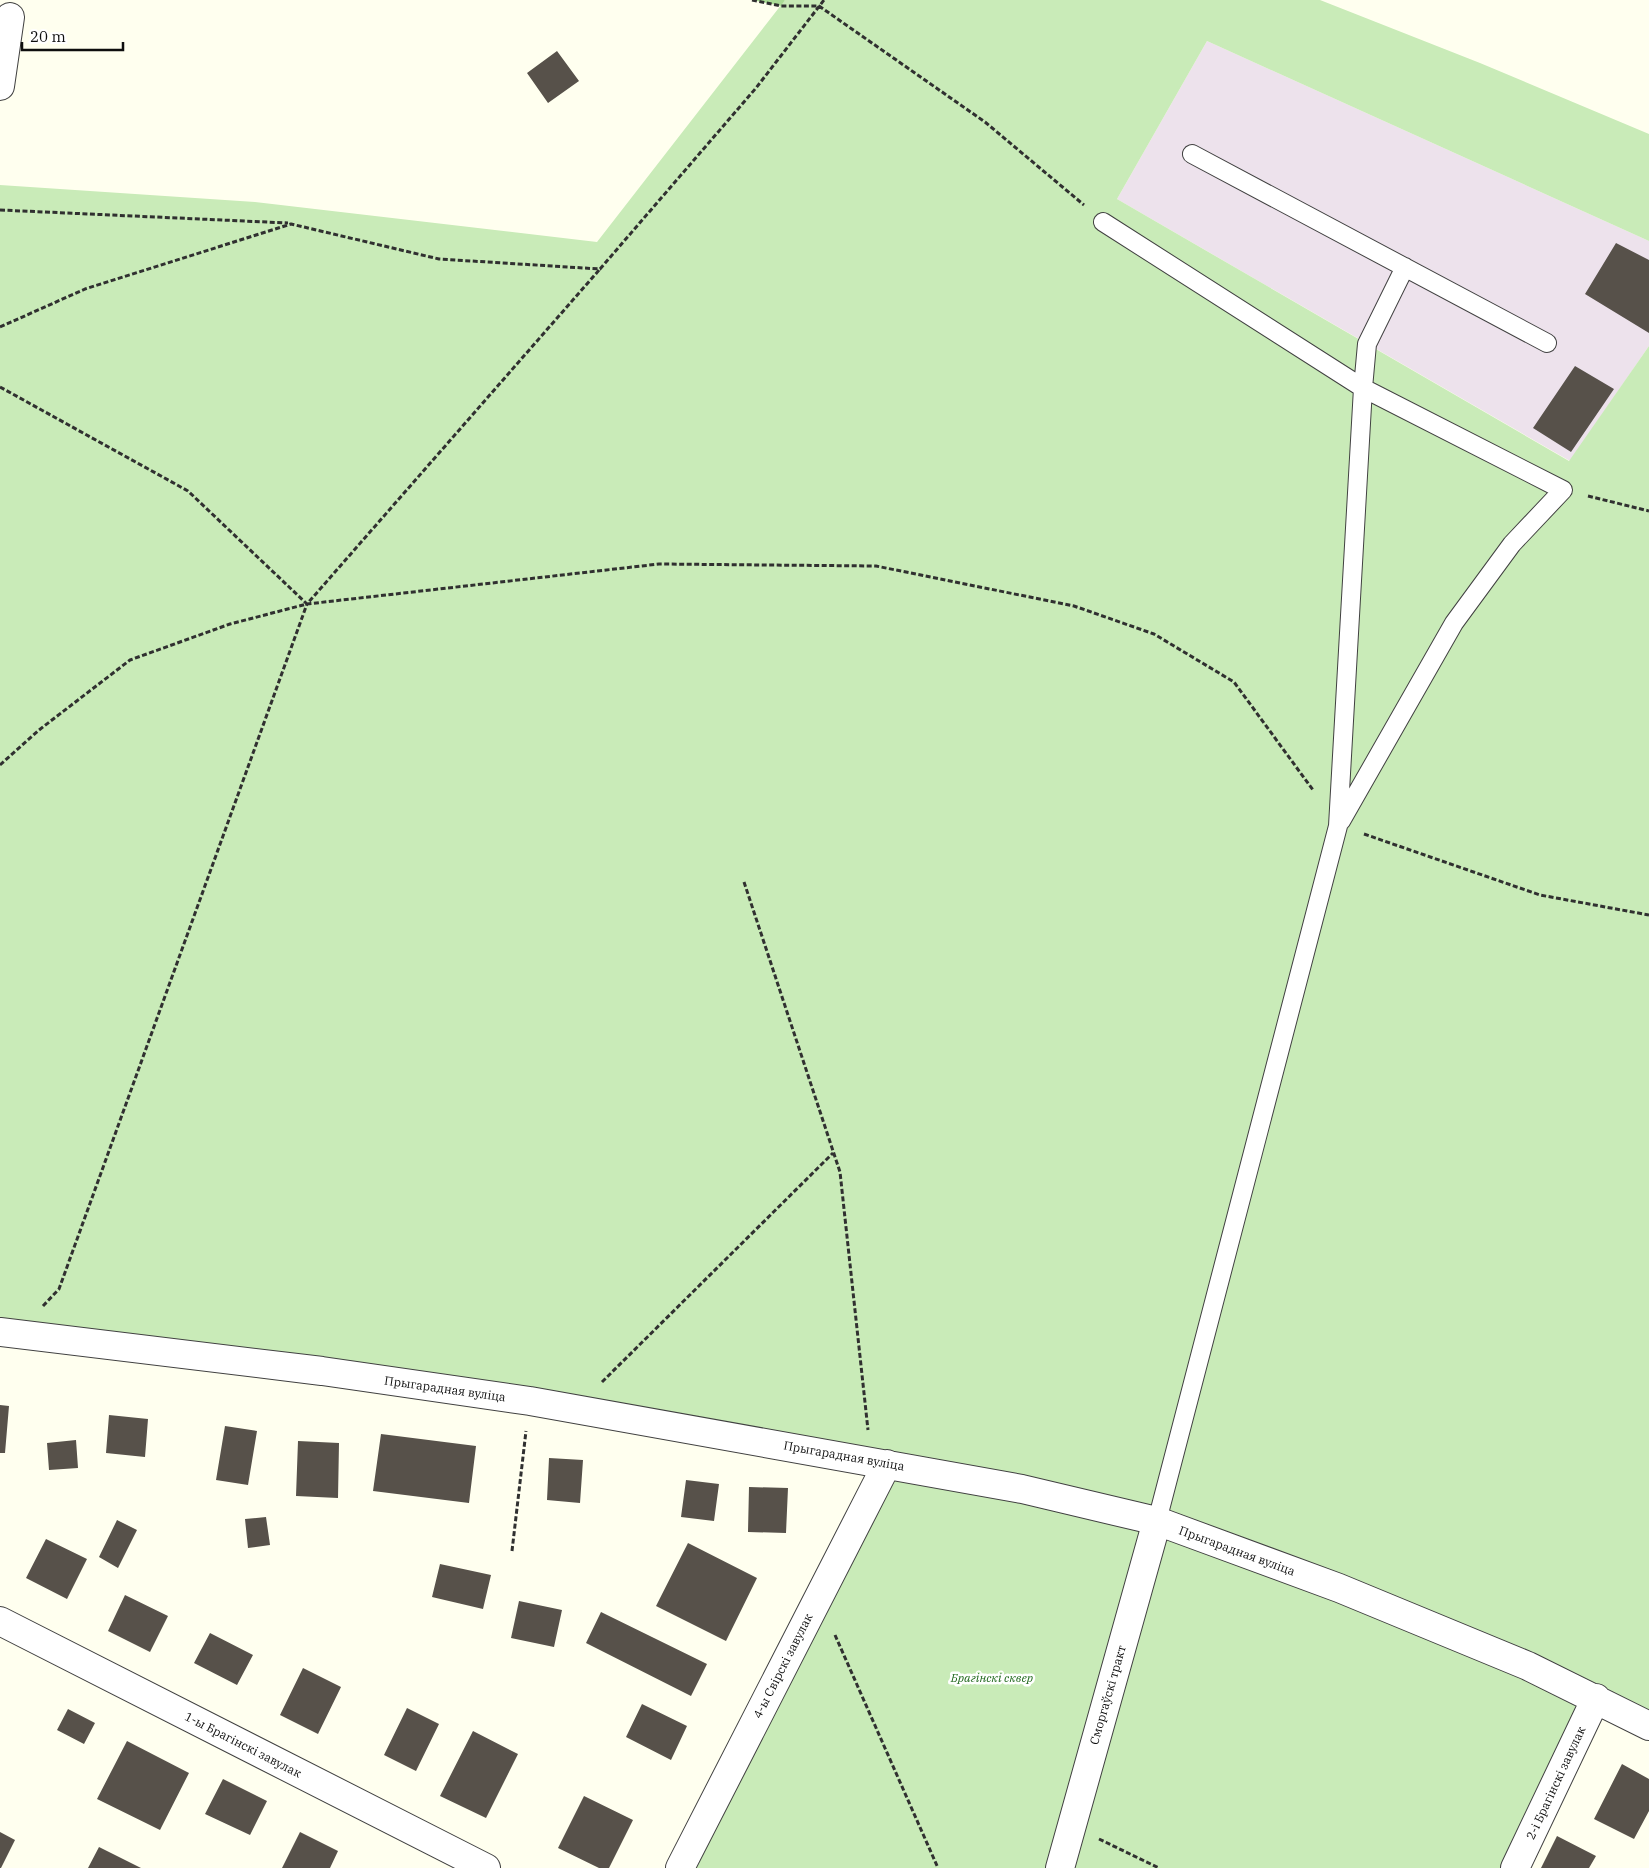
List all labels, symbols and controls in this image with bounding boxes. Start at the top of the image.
scale bar [22,20,124,52]
text: 20 m [30,27,66,46]
street label: Прыгарадная вуліца [383,1373,507,1405]
street label: Прыгарадная вуліца [782,1437,906,1474]
street label: Прыгарадная вуліца [1177,1523,1298,1579]
street label: 4-ы Свірскі завулак [750,1611,816,1721]
street label: Сморгаўскі тракт [1086,1643,1129,1746]
park label: Брагінскі сквер [950,1670,1033,1685]
street label: 1-ы Брагінскі завулак [182,1709,304,1781]
street label: 2-і Брагінскі завулак [1523,1724,1588,1842]

